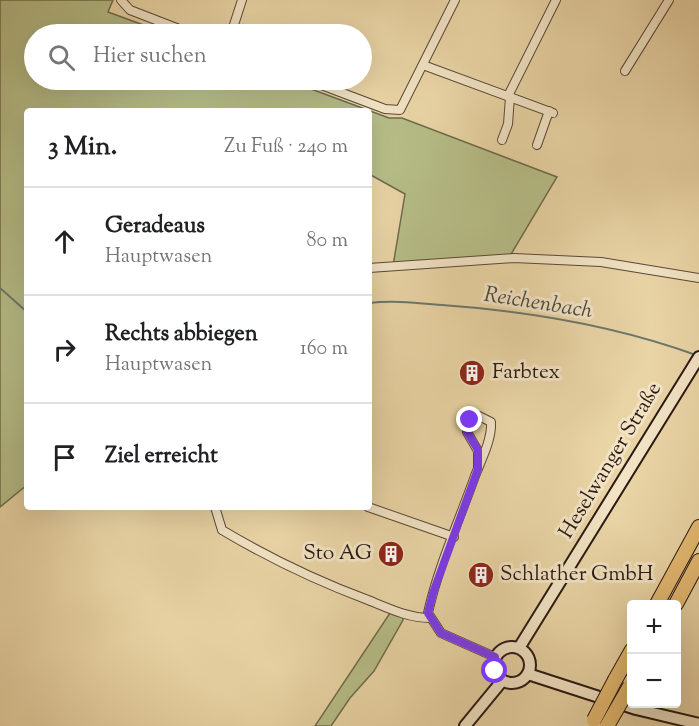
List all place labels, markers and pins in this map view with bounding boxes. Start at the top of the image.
building icon: Farbtex [457,358,487,388]
place label: Farbtex [492,358,560,388]
place label: Sto AG [303,539,372,569]
building icon: Sto AG [376,539,406,569]
building icon: Schlather GmbH [466,560,496,590]
place label: Schlather GmbH [500,560,654,590]

